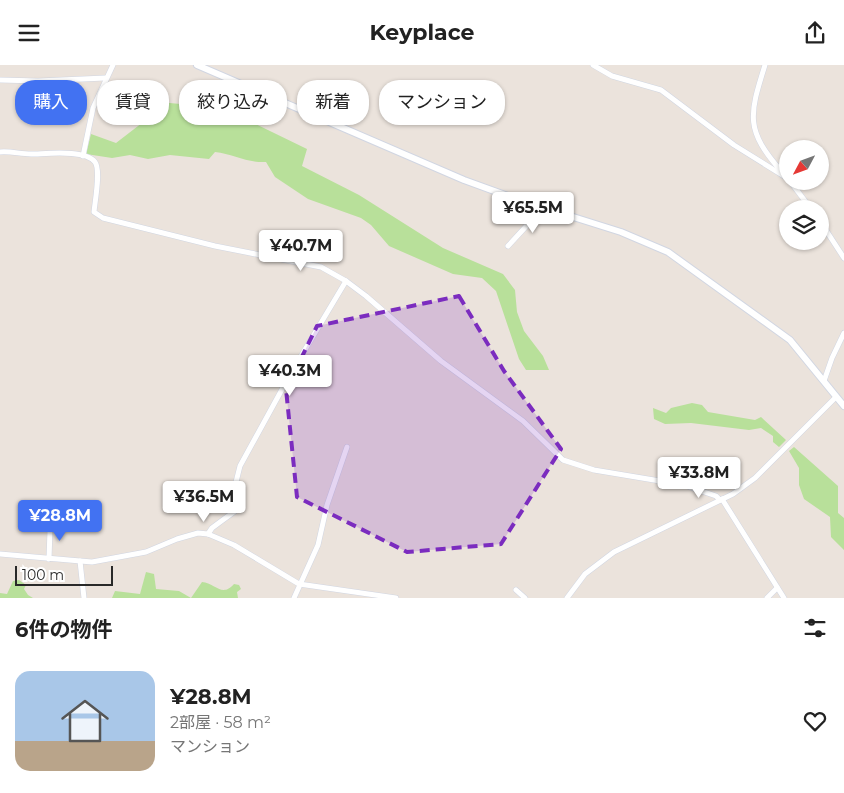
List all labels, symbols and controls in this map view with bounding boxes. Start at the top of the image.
icon: menu [15,19,43,47]
text: Keyplace [369,19,475,46]
icon: share [801,19,829,47]
chip: 購入 [15,80,87,125]
chip: 賃貸 [97,80,169,125]
chip: 絞り込み [179,80,287,125]
chip: 新着 [297,80,369,125]
chip: マンション [379,80,505,125]
north arrow [779,140,829,190]
map controls [779,140,829,250]
pin: ¥65.5M [492,191,574,234]
text: ¥65.5M [503,198,563,217]
button: layers [779,200,829,250]
pin: ¥40.7M [260,229,342,272]
text: ¥40.7M [270,236,332,255]
pin: ¥40.3M [249,355,331,397]
text: ¥40.3M [259,361,321,380]
pin: ¥33.8M [658,457,740,499]
text: ¥33.8M [669,463,730,482]
pin: ¥36.5M [163,481,245,523]
text: ¥36.5M [174,487,234,506]
pin: ¥28.8M [19,499,101,542]
text: ¥28.8M [29,506,91,525]
scale bar [15,563,112,586]
text: 100 m [22,566,64,584]
icon: filters [801,614,829,642]
text: 6件の物件 [15,617,112,642]
text: ¥28.8M [170,684,252,709]
icon: home [55,691,115,751]
icon: heart [801,707,829,735]
text: 2部屋 · 58 m² [170,713,271,732]
text: マンション [170,737,250,756]

